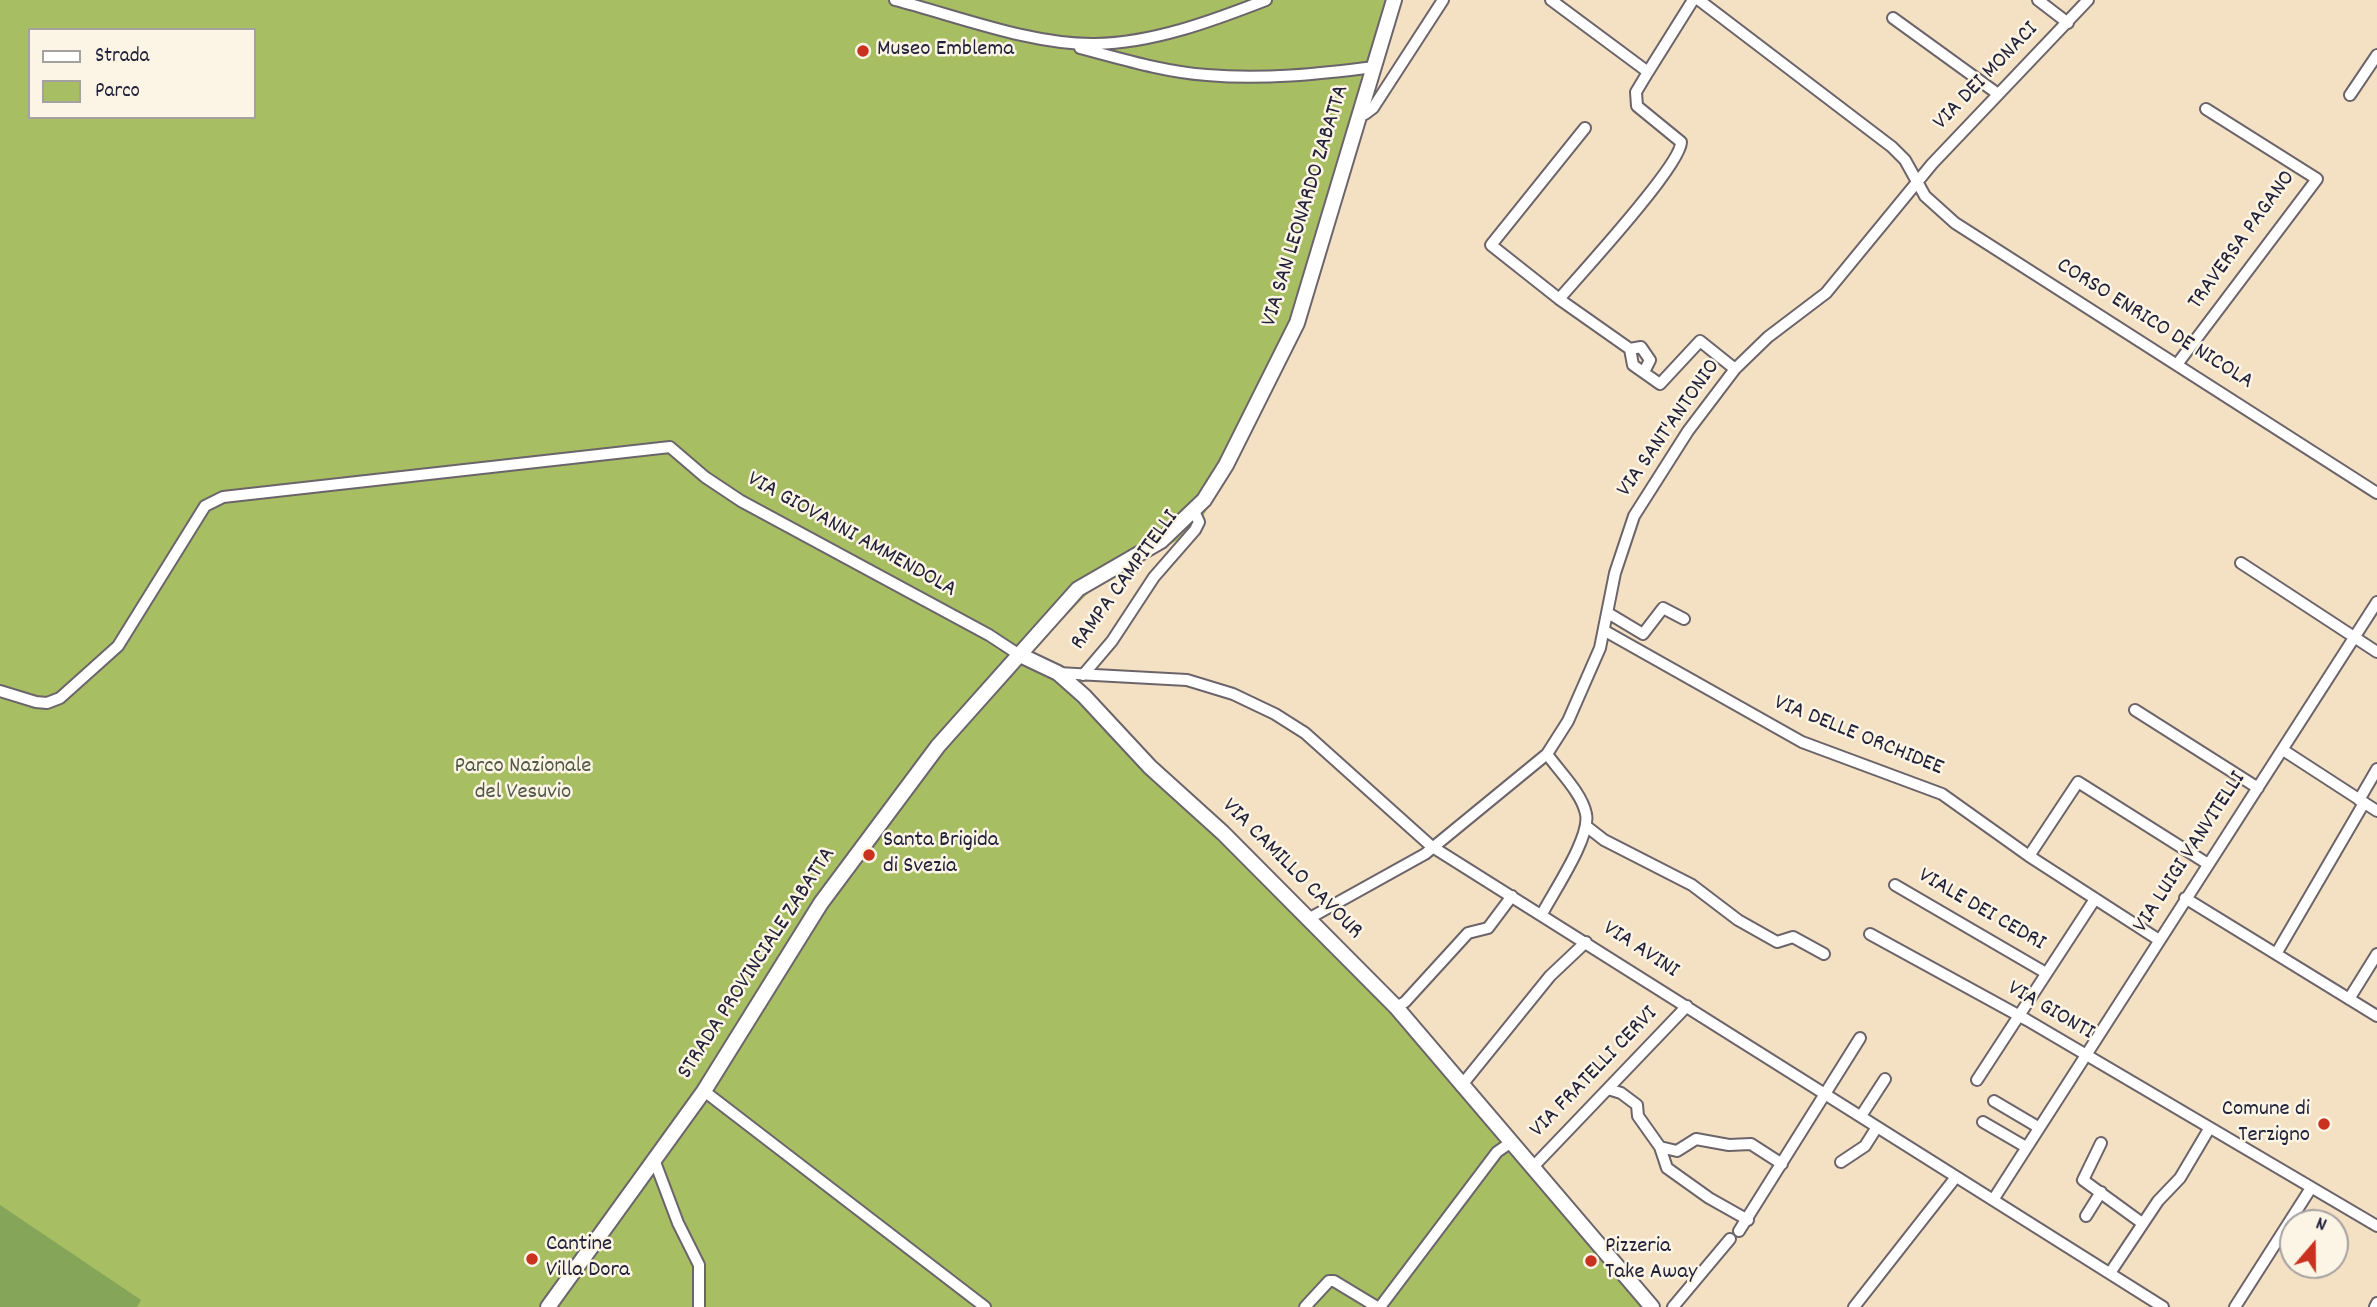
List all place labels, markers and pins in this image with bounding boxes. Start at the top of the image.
place label: Museo Emblema [877,37,1014,65]
marker: Museo Emblema [855,43,871,59]
place label: Santa Brigida di Svezia [883,828,999,882]
marker: Santa Brigida di Svezia [861,847,877,863]
place label: Comune di Terzigno [2222,1097,2310,1151]
marker: Comune di Terzigno [2316,1116,2332,1132]
place label: Cantine Villa Dora [546,1232,630,1286]
place label: Pizzeria Take Away [1605,1234,1697,1288]
marker: Cantine Villa Dora [524,1251,540,1267]
marker: Pizzeria Take Away [1583,1253,1599,1269]

